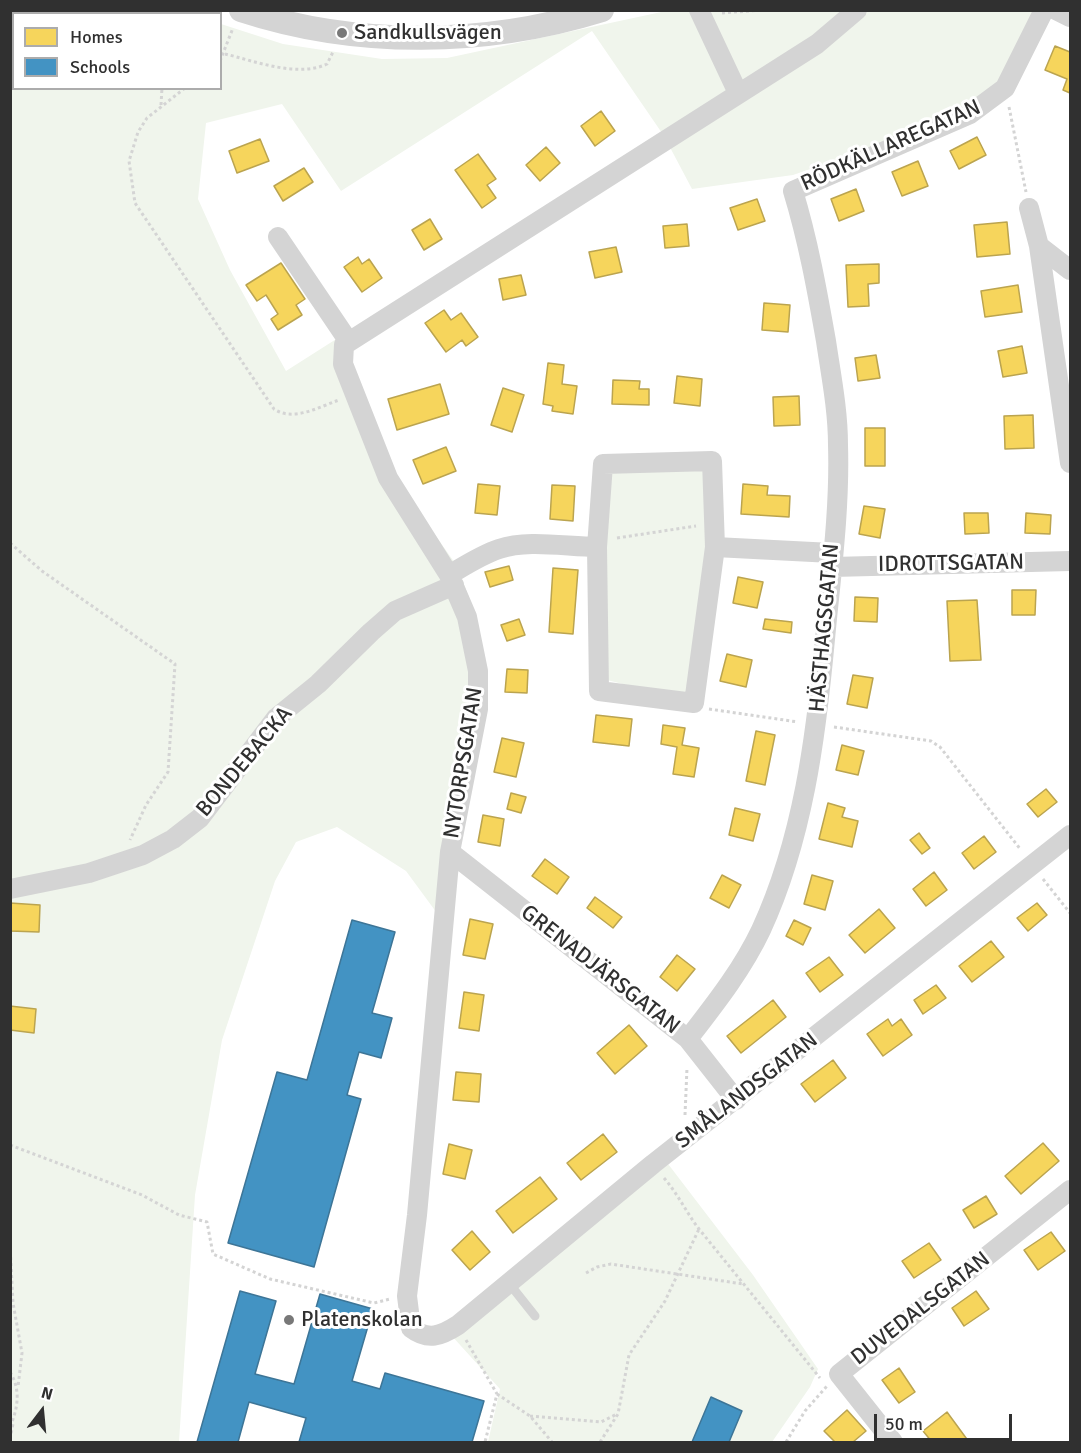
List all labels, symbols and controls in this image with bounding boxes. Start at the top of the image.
legend [12,12,222,90]
place label: Sandkullsvägen [354,20,502,46]
text: Homes [70,26,123,48]
marker: Sandkullsvägen [335,26,349,40]
text: Schools [70,56,130,78]
street label: RÖDKÄLLAREGATAN [797,95,985,197]
street label: HÄSTHAGSGATAN [804,543,846,713]
street label: IDROTTSGATAN [878,550,1024,578]
street label: NYTORPSGATAN [439,686,489,840]
street label: BONDEBACKA [191,702,299,822]
street label: GRENADJÄRSGATAN [515,900,685,1040]
street label: SMÅLANDSGATAN [671,1027,823,1155]
street label: DUVEDALSGATAN [846,1247,996,1371]
place label: Platenskolan [301,1307,423,1333]
marker: Platenskolan [282,1313,296,1327]
north arrow [12,1381,72,1441]
text: N [39,1383,55,1405]
scale bar [877,1402,1015,1440]
text: 50 m [885,1413,923,1435]

